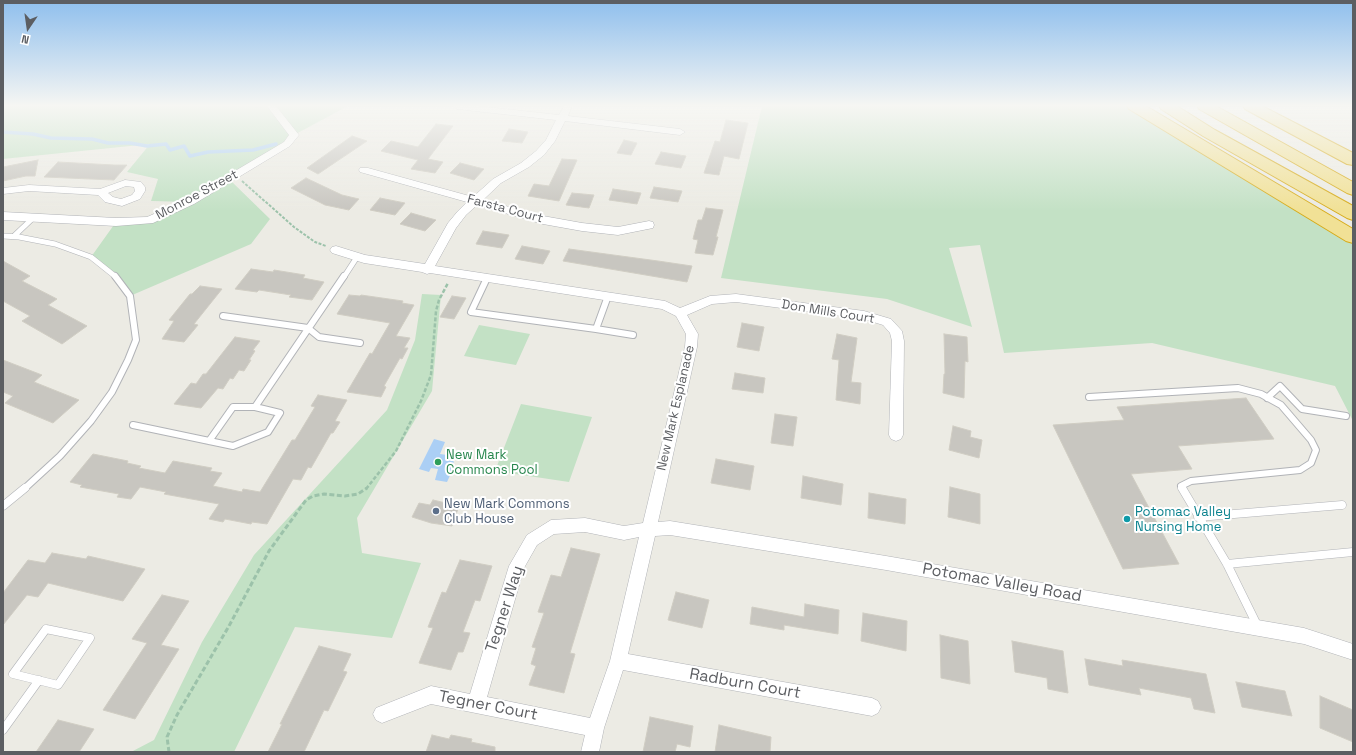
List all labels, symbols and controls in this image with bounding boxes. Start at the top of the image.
north arrow [8,8,48,48]
text: N [20,32,30,47]
street label: Monroe Street [153,167,241,223]
street label: Farsta Court [465,191,545,227]
street label: Don Mills Court [780,297,876,327]
street label: New Mark Esplanade [654,344,698,472]
place label: New Mark Commons Pool [446,447,538,478]
marker: New Mark Commons Pool [433,457,443,467]
place label: New Mark Commons Club House [444,496,570,527]
place label: Potomac Valley Nursing Home [1135,504,1231,535]
marker: New Mark Commons Club House [431,506,441,516]
marker: Potomac Valley Nursing Home [1122,514,1132,524]
street label: Potomac Valley Road [921,560,1083,606]
street label: Tegner Way [482,563,528,655]
street label: Radburn Court [688,665,802,703]
street label: Tegner Court [437,687,539,725]

